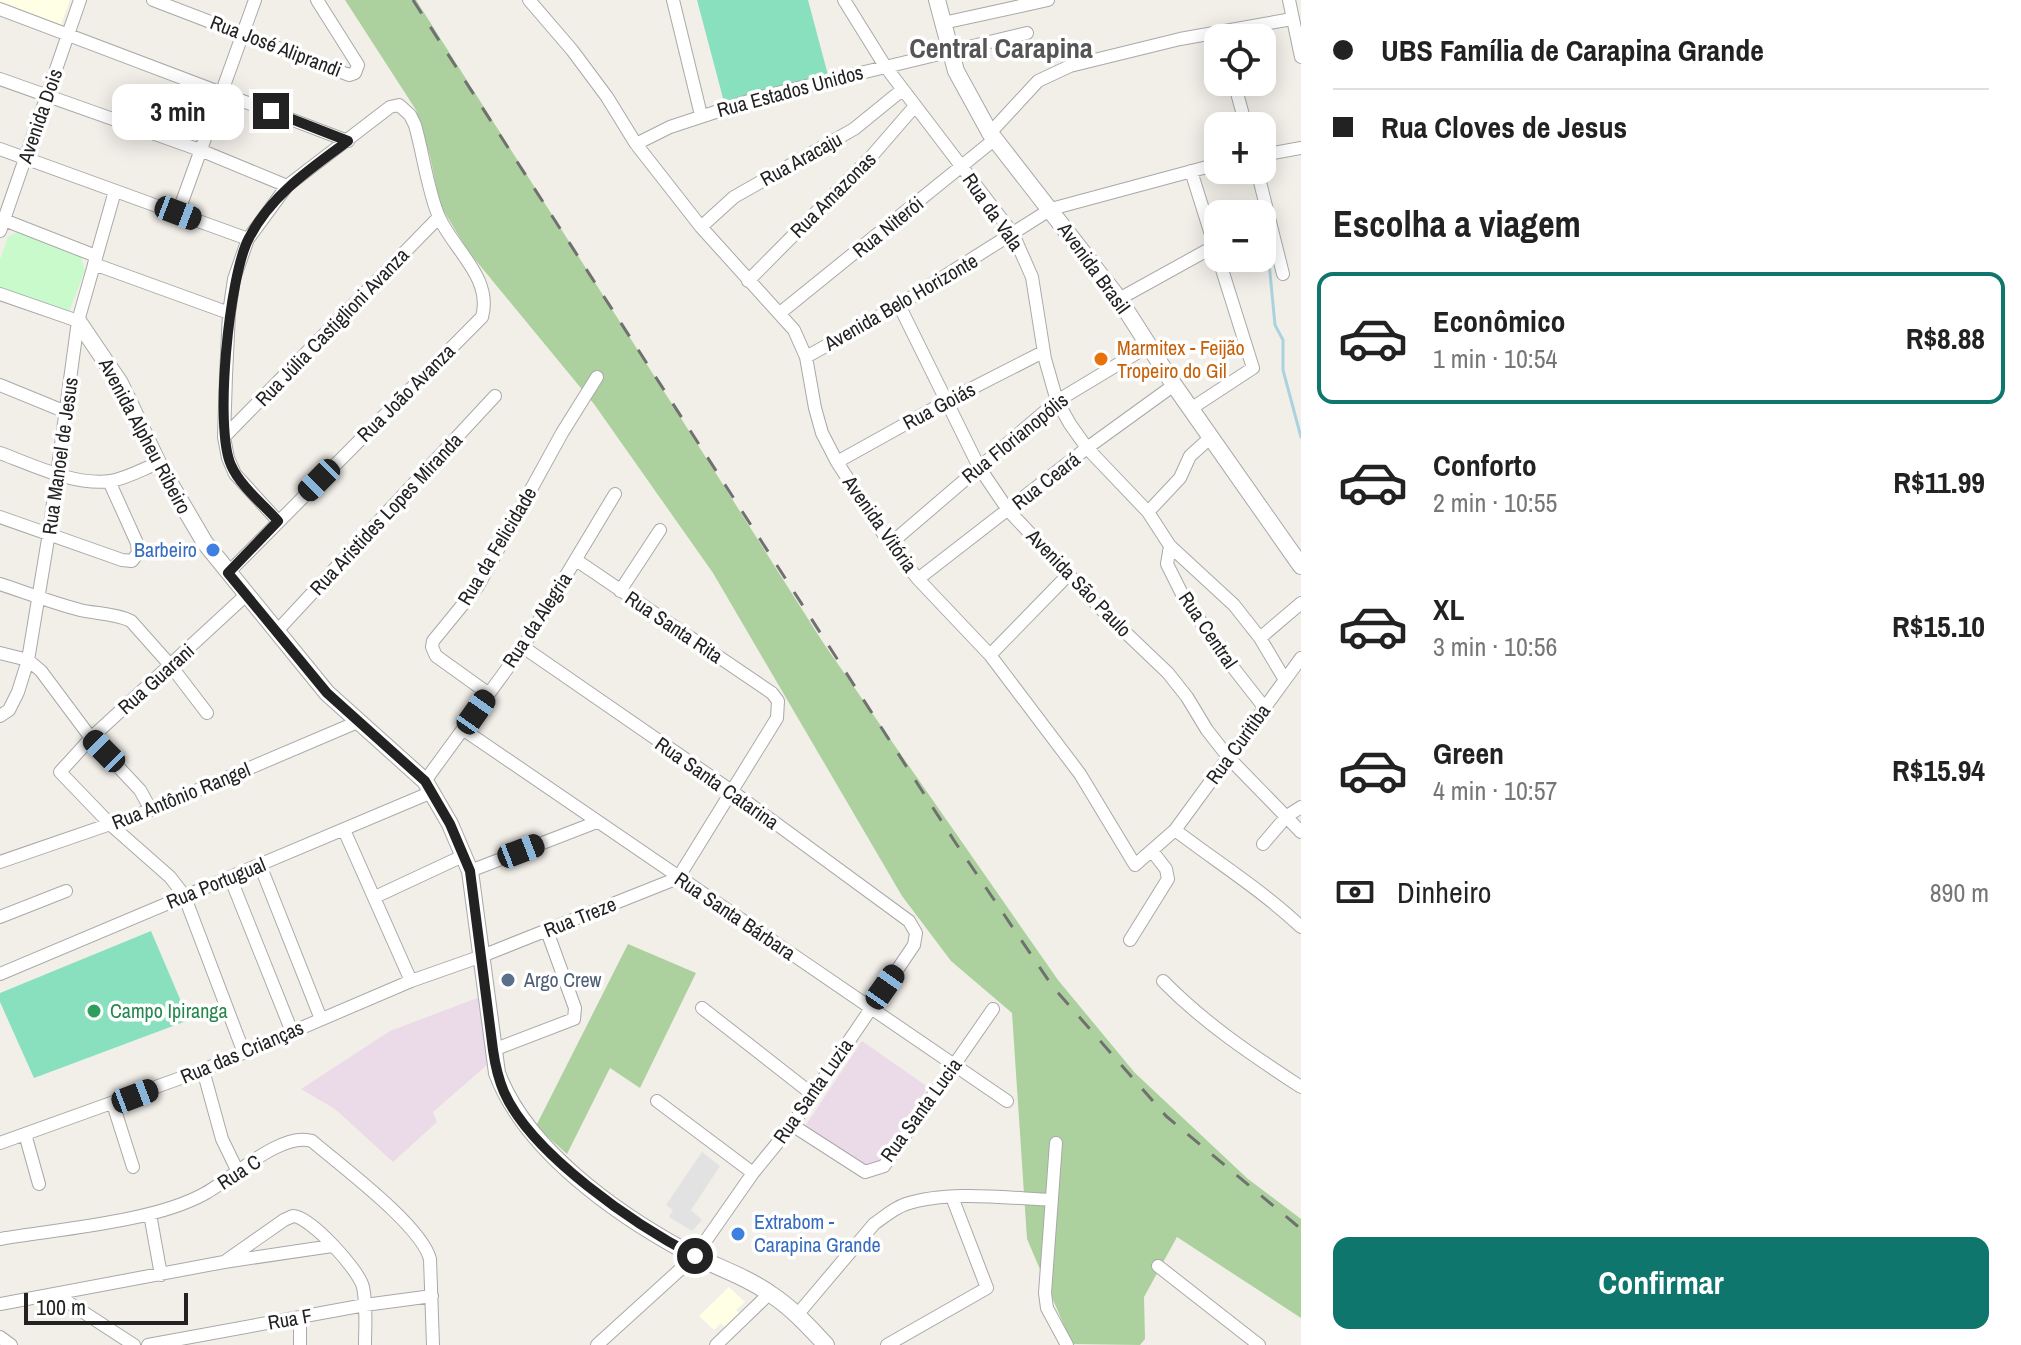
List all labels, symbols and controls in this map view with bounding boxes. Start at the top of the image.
street label: Rua José Aliprandi [207,8,346,83]
map controls [1204,24,1276,272]
button: locate [1204,24,1276,96]
district label: Central Carapina [909,29,1093,67]
text: UBS Família de Carapina Grande [1381,30,1764,70]
street label: Rua Estados Unidos [714,58,866,123]
street label: Avenida Dois [10,65,68,168]
callout: 3 min [111,83,243,139]
route end [253,93,289,129]
text: 3 min [150,94,206,129]
text: Rua Cloves de Jesus [1381,107,1627,147]
button: + [1204,112,1276,184]
street label: Rua Aracaju [755,125,846,192]
street label: Rua Amazonas [784,146,882,244]
street label: Rua da Vala [957,167,1030,256]
street label: Rua Niterói [847,190,929,263]
car [151,193,205,233]
button: − [1204,200,1276,272]
text: Escolha a viagem [1333,200,1581,248]
street label: Avenida Brasil [1052,216,1137,319]
street label: Rua Júlia Castiglioni Avanza [249,242,414,412]
street label: Avenida Belo Horizonte [818,247,982,357]
text: Econômico [1433,301,1566,341]
icon: car [1337,302,1409,374]
text: R$8.88 [1906,318,1985,358]
place label: Marmitex - Feijão Tropeiro do Gil [1117,334,1245,384]
street label: Rua João Avanza [351,338,461,448]
text: 1 min · 10:54 [1433,341,1557,376]
marker: Marmitex - Feijão Tropeiro do Gil [1092,350,1110,368]
street label: Avenida Alpheu Ribeiro [92,352,198,518]
street label: Rua Goiás [898,375,980,436]
street label: Rua Manoel de Jesus [35,376,84,536]
street label: Rua Florianopólis [956,386,1073,489]
street label: Rua Aristides Lopes Miranda [303,427,468,601]
text: Conforto [1433,445,1537,485]
street label: Rua Ceará [1006,446,1085,516]
icon: car [1337,446,1409,518]
car [294,455,344,505]
text: R$11.99 [1893,462,1985,502]
street label: Avenida Vitória [837,469,924,578]
street label: Rua da Felicidade [451,482,542,610]
text: 2 min · 10:55 [1433,485,1557,520]
street label: Avenida São Paulo [1020,522,1138,642]
place label: Barbeiro [134,536,197,563]
marker: Barbeiro [204,541,222,559]
street label: Rua da Alegria [496,567,577,673]
street label: Rua Santa Rita [620,584,728,669]
street label: Rua Central [1173,586,1244,674]
text: XL [1433,589,1464,629]
icon: car [1337,590,1409,662]
text: R$15.10 [1892,606,1985,646]
text: 3 min · 10:56 [1433,629,1557,664]
street label: Rua Guarani [112,637,200,720]
car [452,685,500,739]
street label: Rua Curitiba [1199,698,1276,789]
car [79,726,129,776]
street label: Rua Santa Catarina [650,730,784,835]
text: Green [1433,733,1504,773]
icon: car [1337,734,1409,806]
text: R$15.94 [1892,750,1985,790]
street label: Rua Antônio Rangel [108,756,254,836]
text: 4 min · 10:57 [1433,773,1557,808]
car [494,831,548,871]
street label: Rua Portugual [162,850,269,915]
street label: Rua Santa Bárbara [670,865,801,966]
icon: cash [1333,870,1377,914]
text: Dinheiro [1397,872,1491,912]
text: 890 m [1930,875,1989,910]
street label: Rua Treze [540,890,620,943]
car [861,960,909,1014]
place label: Argo Crew [523,966,602,993]
marker: Argo Crew [499,971,517,989]
place label: Campo Ipiranga [110,997,228,1024]
marker: Campo Ipiranga [85,1002,103,1020]
street label: Rua das Crianças [176,1013,307,1090]
street label: Rua Santa Luzia [766,1033,859,1149]
street label: Rua Santa Lucia [874,1052,967,1167]
car [108,1076,162,1116]
street label: Rua C [212,1148,266,1196]
place label: Extrabom - Carapina Grande [754,1208,881,1258]
marker: Extrabom - Carapina Grande [729,1225,747,1243]
button: Confirmar [1333,1237,1989,1329]
route start [677,1238,713,1274]
scale bar [24,1289,188,1325]
text: 100 m [36,1292,86,1322]
street label: Rua F [266,1301,314,1336]

